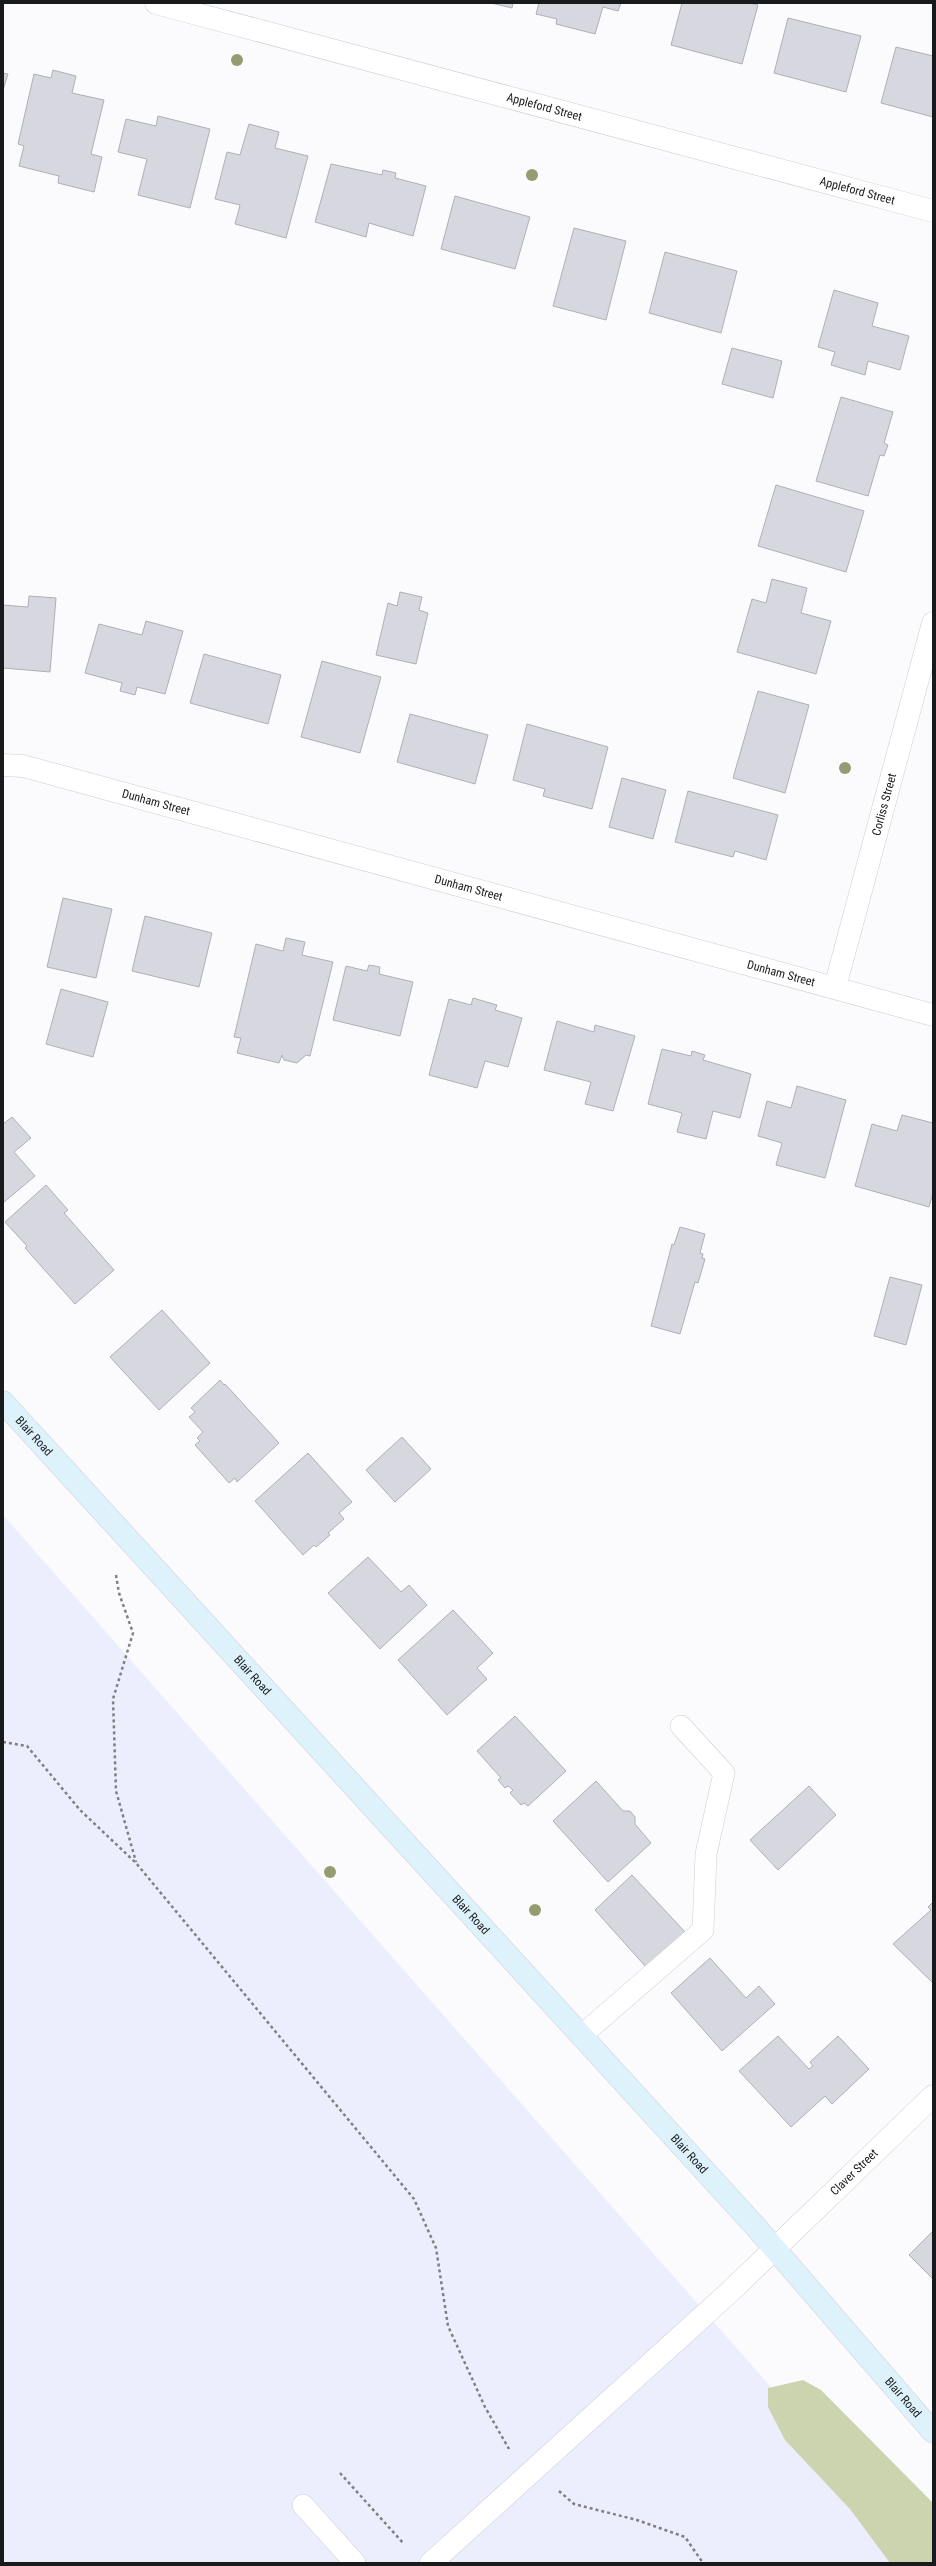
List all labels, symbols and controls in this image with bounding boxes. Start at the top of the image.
street label: Appleford Street [505,90,584,124]
street label: Appleford Street [818,174,897,208]
street label: Corliss Street [869,771,899,837]
street label: Dunham Street [120,786,192,819]
street label: Dunham Street [433,872,505,904]
street label: Dunham Street [746,957,817,990]
street label: Blair Road [13,1413,56,1459]
street label: Blair Road [231,1653,274,1698]
street label: Blair Road [449,1892,492,1937]
street label: Blair Road [668,2131,711,2177]
street label: Claver Street [827,2146,881,2198]
street label: Blair Road [882,2374,924,2420]

